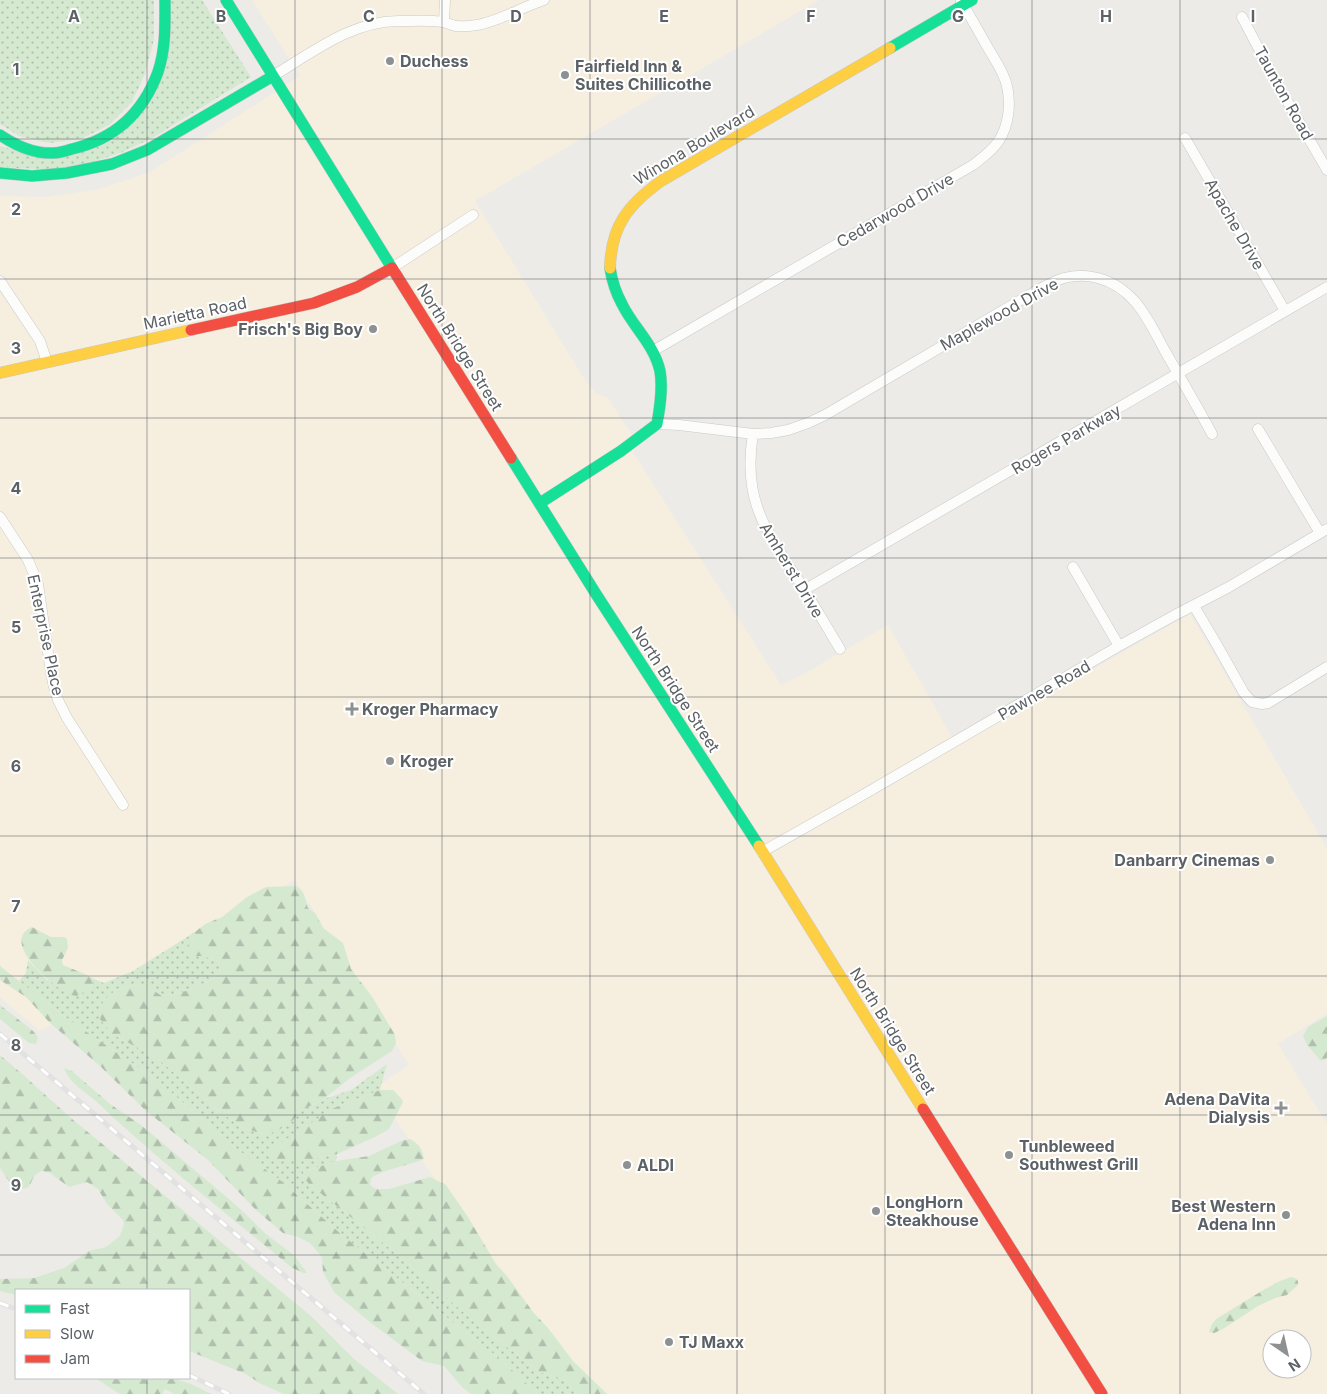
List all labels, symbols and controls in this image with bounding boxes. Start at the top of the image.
text: A [68,6,80,26]
text: B [216,6,226,26]
text: C [363,6,375,26]
text: D [510,6,522,26]
text: E [659,6,669,26]
text: F [806,6,816,26]
text: G [952,6,964,26]
text: H [1100,6,1112,26]
text: I [1251,6,1255,26]
street label: Taunton Road [1250,43,1318,143]
place label: Duchess [400,51,468,71]
marker: Duchess [384,55,396,67]
place label: Fairfield Inn & Suites Chillicothe [575,56,712,94]
text: 1 [13,59,19,79]
marker: Fairfield Inn & Suites Chillicothe [559,69,571,81]
street label: Winona Boulevard [630,101,758,189]
street label: Cedarwood Drive [833,168,957,252]
street label: Apache Drive [1201,175,1269,273]
text: 2 [11,199,21,219]
street label: Maplewood Drive [936,273,1062,355]
street label: North Bridge Street [413,280,507,414]
street label: Marietta Road [141,292,249,334]
place label: Frisch's Big Boy [238,319,363,339]
marker: Frisch's Big Boy [367,323,379,335]
text: 3 [11,338,21,358]
street label: Rogers Parkway [1008,400,1124,478]
text: 4 [11,478,22,498]
street label: Amherst Drive [756,519,828,621]
street label: Enterprise Place [23,573,69,697]
text: 5 [11,617,21,637]
street label: North Bridge Street [628,622,724,756]
street label: Pawnee Road [994,655,1094,725]
place label: Kroger Pharmacy [362,699,499,719]
marker: Kroger Pharmacy [346,703,358,715]
place label: Kroger [400,751,454,771]
marker: Kroger [384,755,396,767]
text: 6 [11,756,21,776]
place label: Danbarry Cinemas [1114,850,1260,870]
marker: Danbarry Cinemas [1264,854,1276,866]
text: 7 [11,896,21,916]
street label: North Bridge Street [846,964,940,1098]
text: 8 [11,1035,21,1055]
place label: Adena DaVita Dialysis [1164,1089,1270,1127]
marker: Adena DaVita Dialysis [1274,1101,1288,1115]
place label: Tunbleweed Southwest Grill [1019,1136,1138,1174]
marker: Tunbleweed Southwest Grill [1003,1149,1015,1161]
place label: ALDI [637,1155,674,1175]
marker: ALDI [621,1159,633,1171]
text: 9 [11,1175,21,1195]
place label: LongHorn Steakhouse [886,1192,979,1230]
place label: Best Western Adena Inn [1171,1196,1276,1234]
marker: LongHorn Steakhouse [870,1205,882,1217]
marker: Best Western Adena Inn [1280,1209,1292,1221]
legend [15,1289,190,1379]
text: Fast [60,1299,90,1318]
text: Slow [60,1324,94,1343]
north arrow [1262,1329,1312,1379]
place label: TJ Maxx [679,1332,744,1352]
marker: TJ Maxx [663,1336,675,1348]
text: Jam [60,1349,90,1368]
text: N [1285,1355,1304,1375]

